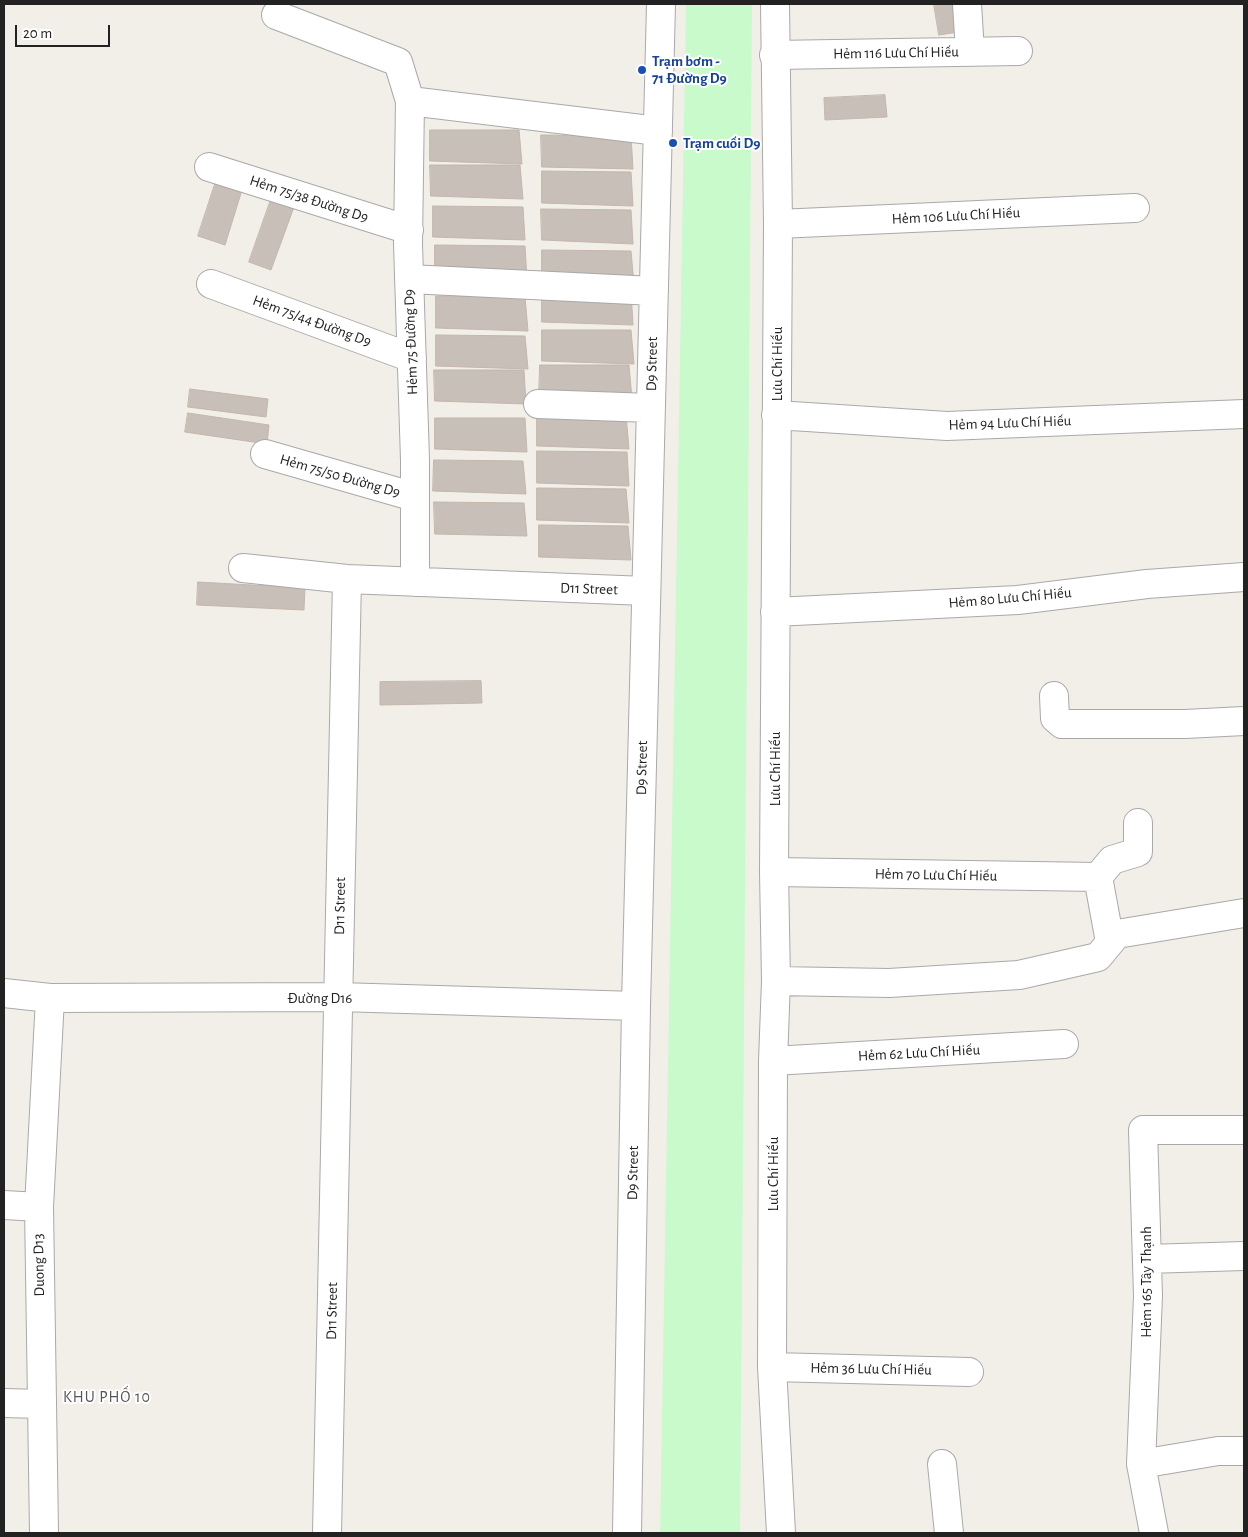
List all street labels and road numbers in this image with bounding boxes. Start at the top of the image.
street label: Hẻm 116 Lưu Chí Hiếu [833,43,959,63]
street label: Hẻm 75/38 Đường D9 [247,171,371,227]
street label: Hẻm 106 Lưu Chí Hiếu [891,204,1021,228]
street label: Hẻm 75 Đường D9 [400,289,422,395]
street label: Hẻm 75/44 Đường D9 [250,291,374,351]
street label: Lưu Chí Hiếu [768,327,786,401]
street label: D9 Street [643,337,661,391]
street label: Hẻm 94 Lưu Chí Hiếu [948,412,1072,434]
street label: Hẻm 75/50 Đường D9 [278,450,402,502]
street label: D11 Street [560,579,618,599]
street label: Hẻm 80 Lưu Chí Hiếu [948,584,1072,612]
street label: Lưu Chí Hiếu [766,732,784,806]
street label: D9 Street [633,741,651,795]
street label: Hẻm 70 Lưu Chí Hiếu [875,865,997,885]
street label: D11 Street [330,877,350,935]
street label: Đường D16 [288,989,352,1007]
street label: Hẻm 62 Lưu Chí Hiếu [857,1041,981,1065]
street label: Lưu Chí Hiếu [764,1137,782,1211]
street label: D9 Street [624,1146,642,1200]
street label: Hẻm 165 Tây Thạnh [1137,1226,1155,1338]
street label: Duong D13 [29,1233,49,1297]
street label: D11 Street [322,1282,342,1340]
street label: Hẻm 36 Lưu Chí Hiếu [810,1359,932,1379]

